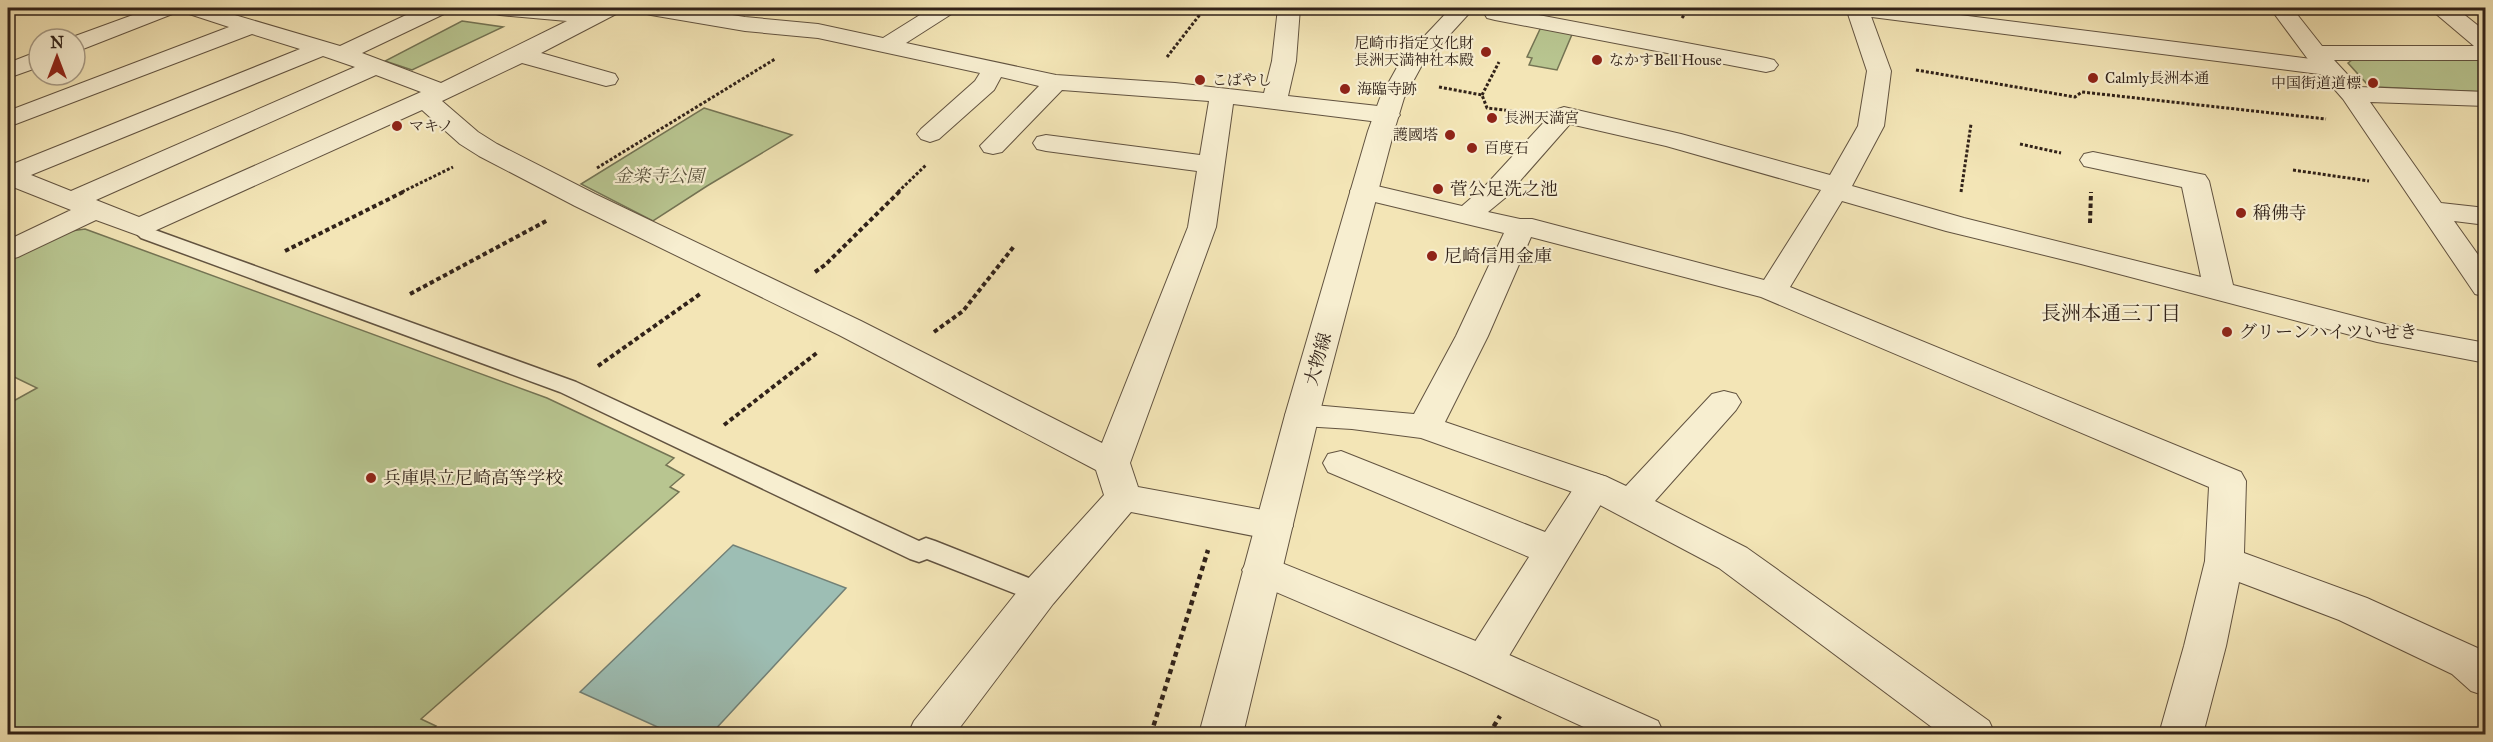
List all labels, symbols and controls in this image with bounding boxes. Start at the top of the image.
north arrow [27,27,87,87]
text: N [50,33,64,52]
place label: 尼崎市指定文化財 長洲天満神社本殿 [1354,34,1474,69]
marker: 尼崎市指定文化財 長洲天満神社本殿 [1479,45,1493,59]
place label: なかすBell House [1609,51,1722,69]
marker: なかすBell House [1590,53,1604,67]
place label: Calmly長洲本通 [2105,69,2209,87]
place label: こばやし [1212,71,1272,89]
marker: Calmly長洲本通 [2086,71,2100,85]
marker: こばやし [1193,73,1207,87]
place label: 中国街道道標 [2271,74,2361,92]
marker: 中国街道道標 [2366,76,2380,90]
place label: 海臨寺跡 [1357,80,1417,98]
marker: 海臨寺跡 [1338,82,1352,96]
place label: 長洲天満宮 [1504,109,1579,127]
marker: 長洲天満宮 [1485,111,1499,125]
place label: マキノ [409,117,454,135]
marker: マキノ [390,119,404,133]
place label: 護國塔 [1393,126,1438,144]
marker: 護國塔 [1443,128,1457,142]
place label: 百度石 [1484,139,1529,157]
marker: 百度石 [1465,141,1479,155]
park label: 金楽寺公園 [614,165,707,187]
place label: 菅公足洗之池 [1450,178,1558,200]
marker: 菅公足洗之池 [1431,182,1445,196]
place label: 稱佛寺 [2253,202,2307,224]
marker: 稱佛寺 [2234,206,2248,220]
place label: 尼崎信用金庫 [1444,245,1552,267]
marker: 尼崎信用金庫 [1425,249,1439,263]
district label: 長洲本通三丁目 [2041,301,2181,325]
place label: グリーンハイツいせき [2239,321,2417,343]
marker: グリーンハイツいせき [2220,325,2234,339]
street label: 大物線 [1300,330,1336,388]
place label: 兵庫県立尼崎高等学校 [383,467,563,489]
marker: 兵庫県立尼崎高等学校 [364,471,378,485]

